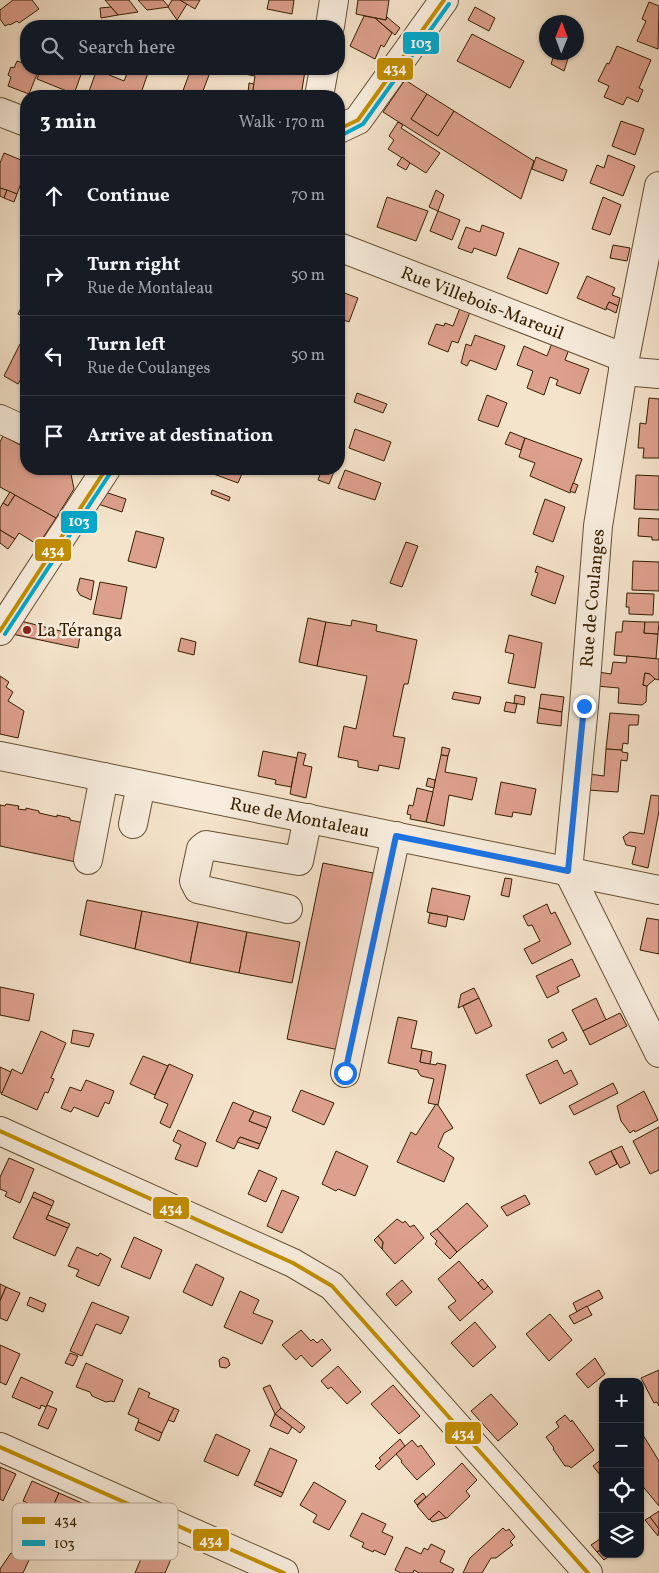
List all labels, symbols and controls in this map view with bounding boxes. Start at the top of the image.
north arrow [539,15,584,60]
search box [20,20,345,75]
line badge: 103 [402,31,440,55]
icon: search [38,34,66,62]
text: Search here [78,35,175,61]
text: 103 [410,35,432,54]
line badge: 434 [376,57,414,81]
text: 434 [383,60,407,79]
text: 3 min [40,108,96,137]
text: Walk · 170 m [239,112,325,134]
icon: ahead [40,182,68,210]
text: Continue [87,183,170,209]
text: 70 m [291,185,325,207]
text: Turn right [87,252,180,278]
street label: Rue Villebois-Mareuil [397,261,567,347]
icon: right [40,262,68,290]
text: 50 m [291,265,325,287]
text: Rue de Montaleau [87,278,213,300]
text: Turn left [87,332,166,358]
icon: left [40,342,68,370]
text: 50 m [291,345,325,367]
text: Rue de Coulanges [87,358,210,380]
icon: arrive [40,422,68,450]
text: Arrive at destination [87,423,273,449]
line badge: 103 [60,510,98,534]
text: 103 [68,513,90,532]
street label: Rue de Coulanges [575,528,612,668]
line badge: 434 [34,538,72,562]
text: 434 [41,542,65,561]
place label: La Téranga [37,619,122,644]
marker: La Téranga [21,624,33,636]
route end [573,695,596,718]
street label: Rue de Montaleau [227,792,372,845]
route start [334,1062,357,1085]
line badge: 434 [152,1196,190,1220]
text: 434 [159,1200,183,1219]
map controls [599,1378,644,1558]
button: + [599,1378,644,1423]
line badge: 434 [444,1421,482,1445]
button: − [599,1423,644,1468]
text: 434 [451,1425,475,1444]
button: locate [599,1468,644,1513]
legend [12,1503,178,1560]
text: 434 [54,1512,77,1531]
button: layers [599,1513,644,1558]
line badge: 434 [192,1528,230,1552]
text: 434 [199,1532,223,1551]
text: 103 [54,1535,75,1554]

